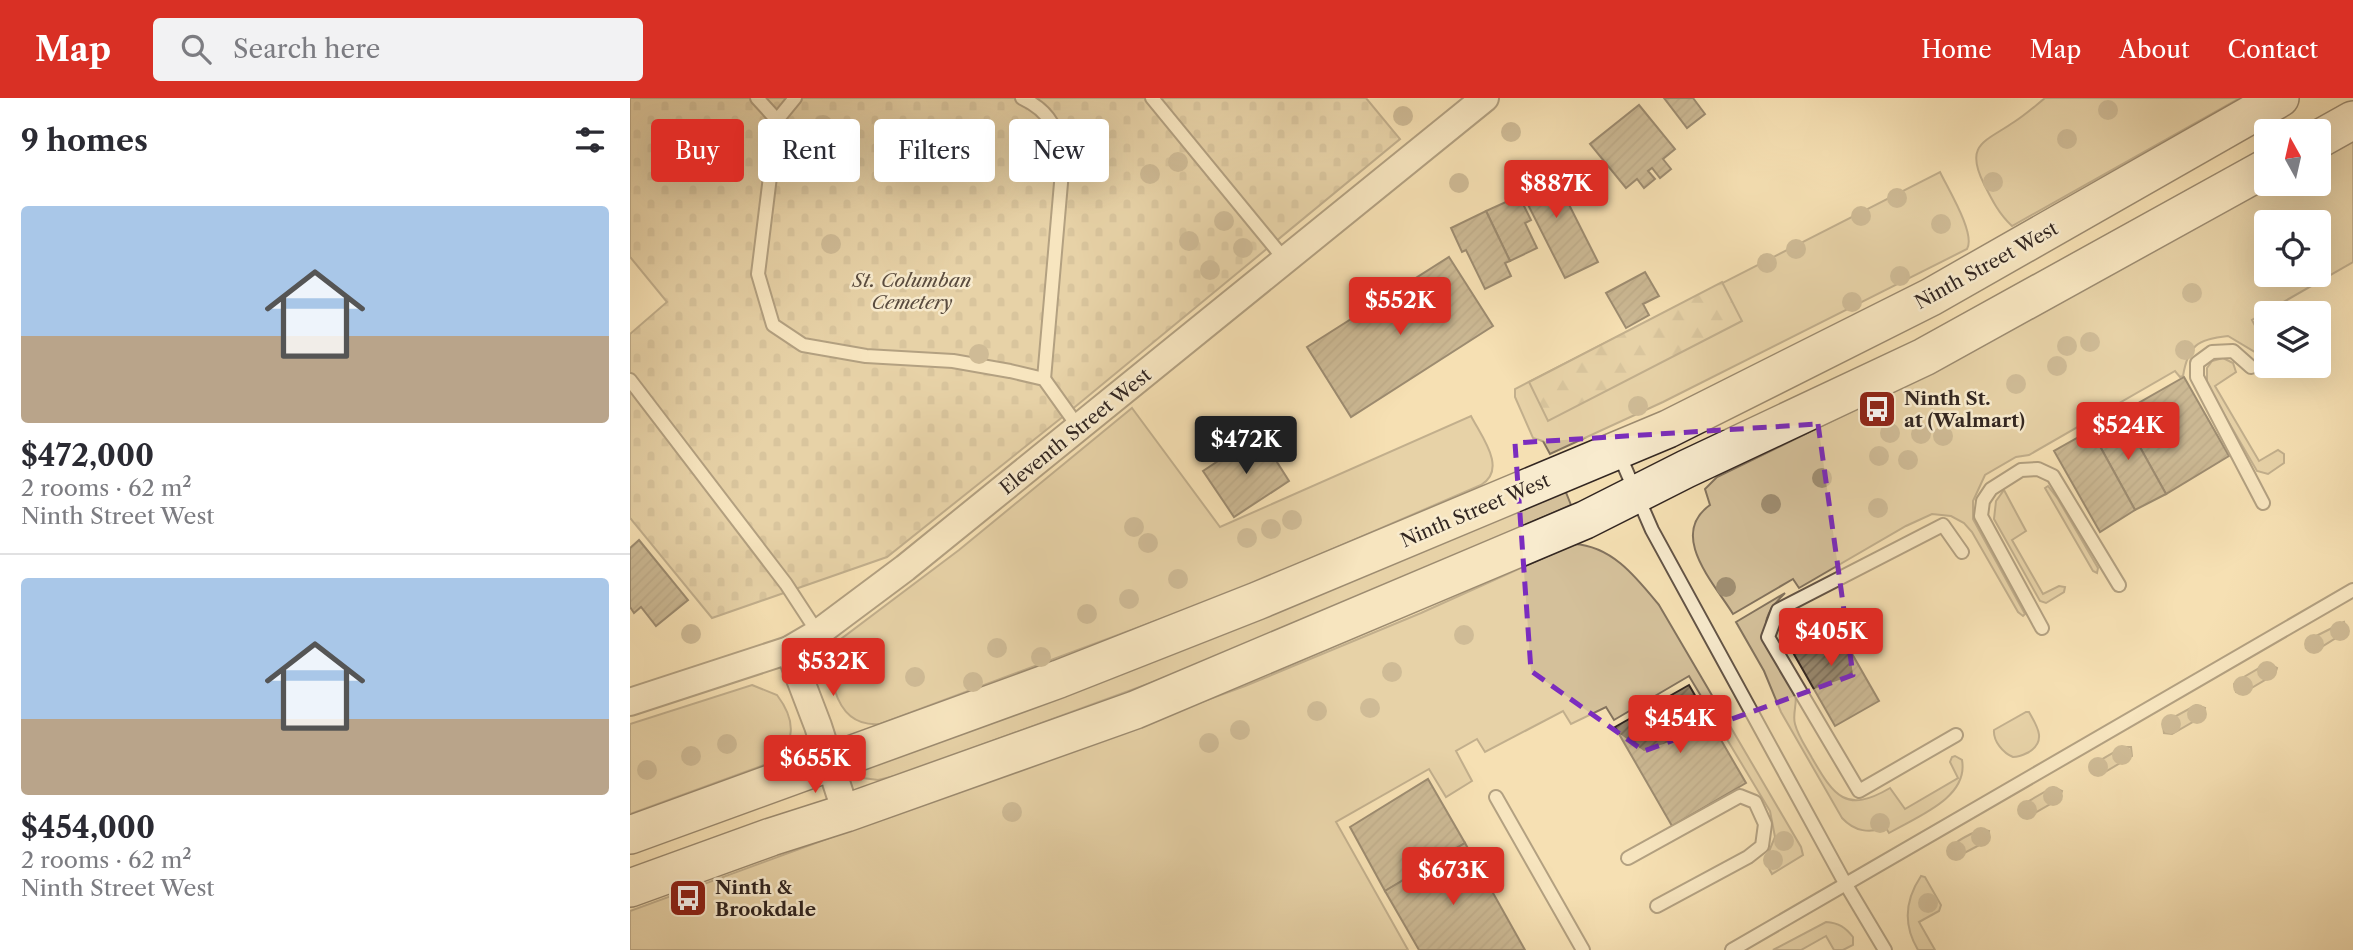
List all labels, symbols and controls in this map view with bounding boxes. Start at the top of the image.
search box [153,18,643,81]
text: Map [35,29,111,70]
icon: search [177,30,215,68]
text: Search here [233,33,380,65]
text: Home [1921,35,1992,64]
text: Map [2030,35,2081,64]
text: About [2119,35,2190,64]
text: Contact [2228,35,2318,64]
chip: Buy [651,119,744,182]
chip: Rent [758,119,860,182]
chip: Filters [874,119,995,182]
chip: New [1009,119,1109,182]
north arrow [2254,119,2331,196]
map controls [2254,119,2331,378]
icon: filters [571,121,609,159]
text: 9 homes [21,122,148,159]
pin: $887K [1507,160,1605,220]
text: $887K [1520,169,1592,197]
button: locate [2254,210,2331,287]
street label: Ninth Street West [1911,217,2062,314]
icon: home [252,251,378,377]
park label: St. Columban Cemetery [852,269,971,314]
pin: $552K [1351,278,1449,337]
text: $552K [1365,286,1435,314]
button: layers [2254,301,2331,378]
street label: Eleventh Street West [995,363,1156,499]
place label: Ninth St. at (Walmart) [1904,387,2025,432]
bus stop icon: Ninth St. at (Walmart) [1856,388,1898,430]
pin: $524K [2079,402,2177,462]
text: $524K [2092,411,2164,439]
pin: $472K [1197,416,1295,476]
text: $472K [1211,425,1281,453]
text: $472,000 [21,437,154,474]
street label: Ninth Street West [1397,469,1553,552]
text: 2 rooms · 62 m² [21,474,192,502]
text: Ninth Street West [21,502,214,530]
pin: $405K [1782,608,1880,668]
text: $405K [1795,617,1867,645]
icon: home [252,623,378,749]
pin: $532K [784,638,882,698]
text: $532K [798,647,868,675]
pin: $454K [1631,696,1729,755]
text: $454K [1644,704,1716,732]
pin: $655K [766,736,864,795]
text: $655K [780,744,850,772]
text: $454,000 [21,809,155,846]
text: 2 rooms · 62 m² [21,846,192,874]
pin: $673K [1404,848,1502,907]
text: $673K [1418,856,1488,884]
text: Ninth Street West [21,874,214,902]
place label: Ninth & Brookdale [715,876,816,921]
bus stop icon: Ninth & Brookdale [667,877,709,919]

